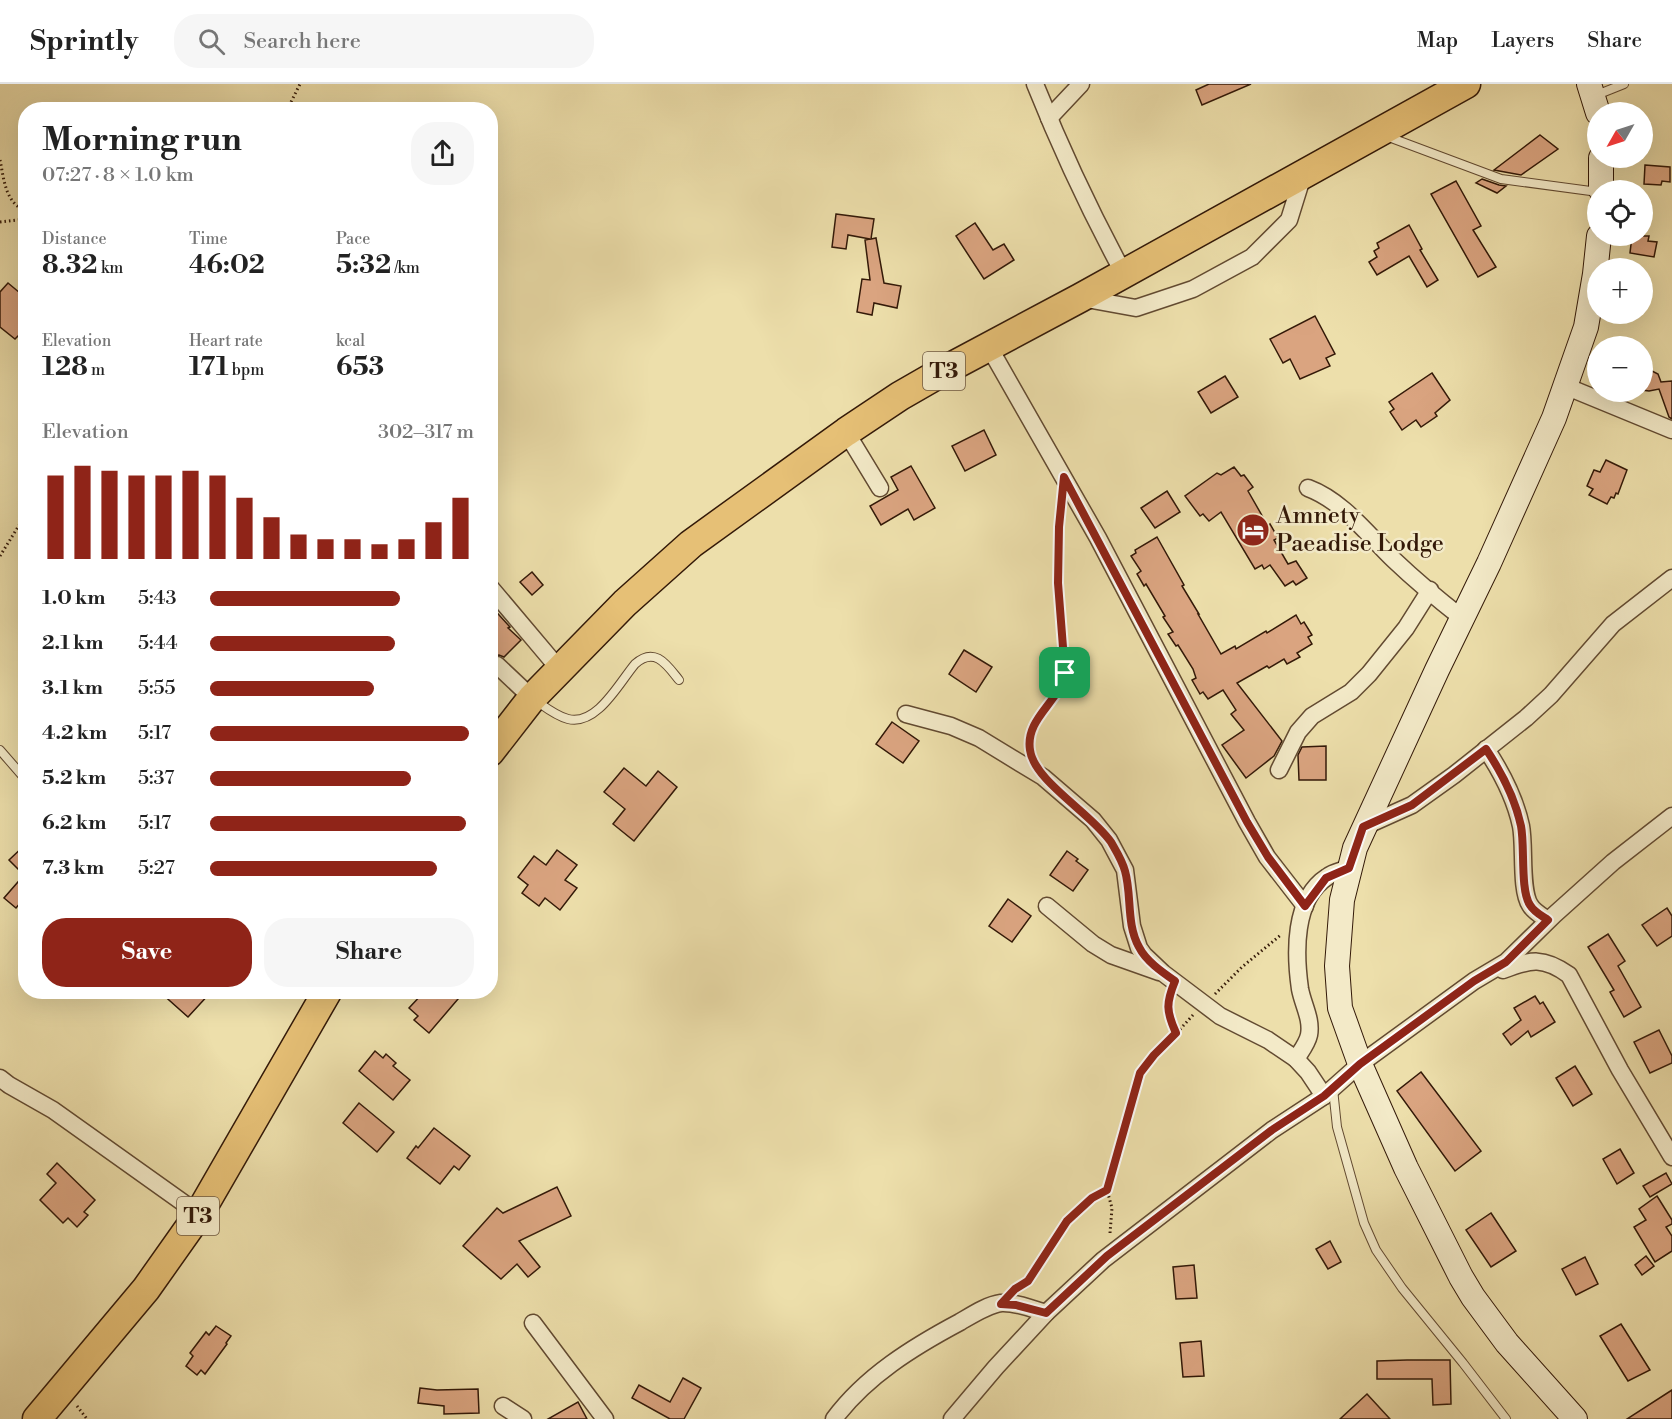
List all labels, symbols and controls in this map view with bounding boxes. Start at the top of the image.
search box [174,14,594,68]
text: Sprintly [30,24,138,59]
icon: search [195,25,228,58]
text: Search here [243,28,361,55]
text: Map [1417,28,1458,54]
text: Layers [1491,28,1554,54]
text: Share [1587,28,1642,54]
north arrow [1587,102,1653,168]
map controls [1587,102,1653,402]
text: Morning run [42,120,242,161]
button: share [411,122,474,185]
text: 07:27 · 8 × 1.0 km [42,163,194,188]
button: locate [1587,180,1653,246]
text: Distance [42,229,107,249]
text: Time [189,229,228,249]
text: Pace [336,229,370,249]
text: 8.32 [42,249,98,281]
text: 46:02 [189,249,265,281]
text: 5:32 [336,249,391,281]
text: km [98,258,123,278]
text: /km [391,258,420,278]
button: + [1587,258,1653,324]
text: Elevation [42,331,111,351]
text: Heart rate [189,331,263,351]
text: kcal [336,331,365,351]
button: − [1587,336,1653,402]
text: 128 [42,351,88,383]
text: 171 [189,351,229,383]
text: 653 [336,351,384,383]
road number: T3 [923,352,965,390]
text: m [88,360,105,380]
text: bpm [229,360,264,380]
text: Elevation [42,420,129,445]
text: 302–317 m [378,420,474,445]
place label: Amnety Paeadise Lodge [1275,501,1444,559]
hotel icon: Amnety Paeadise Lodge [1235,512,1271,548]
text: 1.0 km [42,586,106,611]
text: 5:43 [138,586,176,611]
text: 2.1 km [42,631,104,656]
text: 5:44 [138,631,178,656]
pin [1039,647,1090,698]
icon: arrive [1048,656,1081,689]
text: 3.1 km [42,676,103,701]
text: 5:55 [138,676,176,701]
text: 4.2 km [42,721,107,746]
text: 5:17 [138,721,171,746]
text: 5.2 km [42,766,106,791]
text: 5:37 [138,766,174,791]
text: 6.2 km [42,811,106,836]
text: 5:17 [138,811,171,836]
text: 7.3 km [42,856,104,881]
text: 5:27 [138,856,175,881]
button: Save [42,918,252,987]
button: Share [264,918,474,987]
road number: T3 [177,1197,219,1235]

